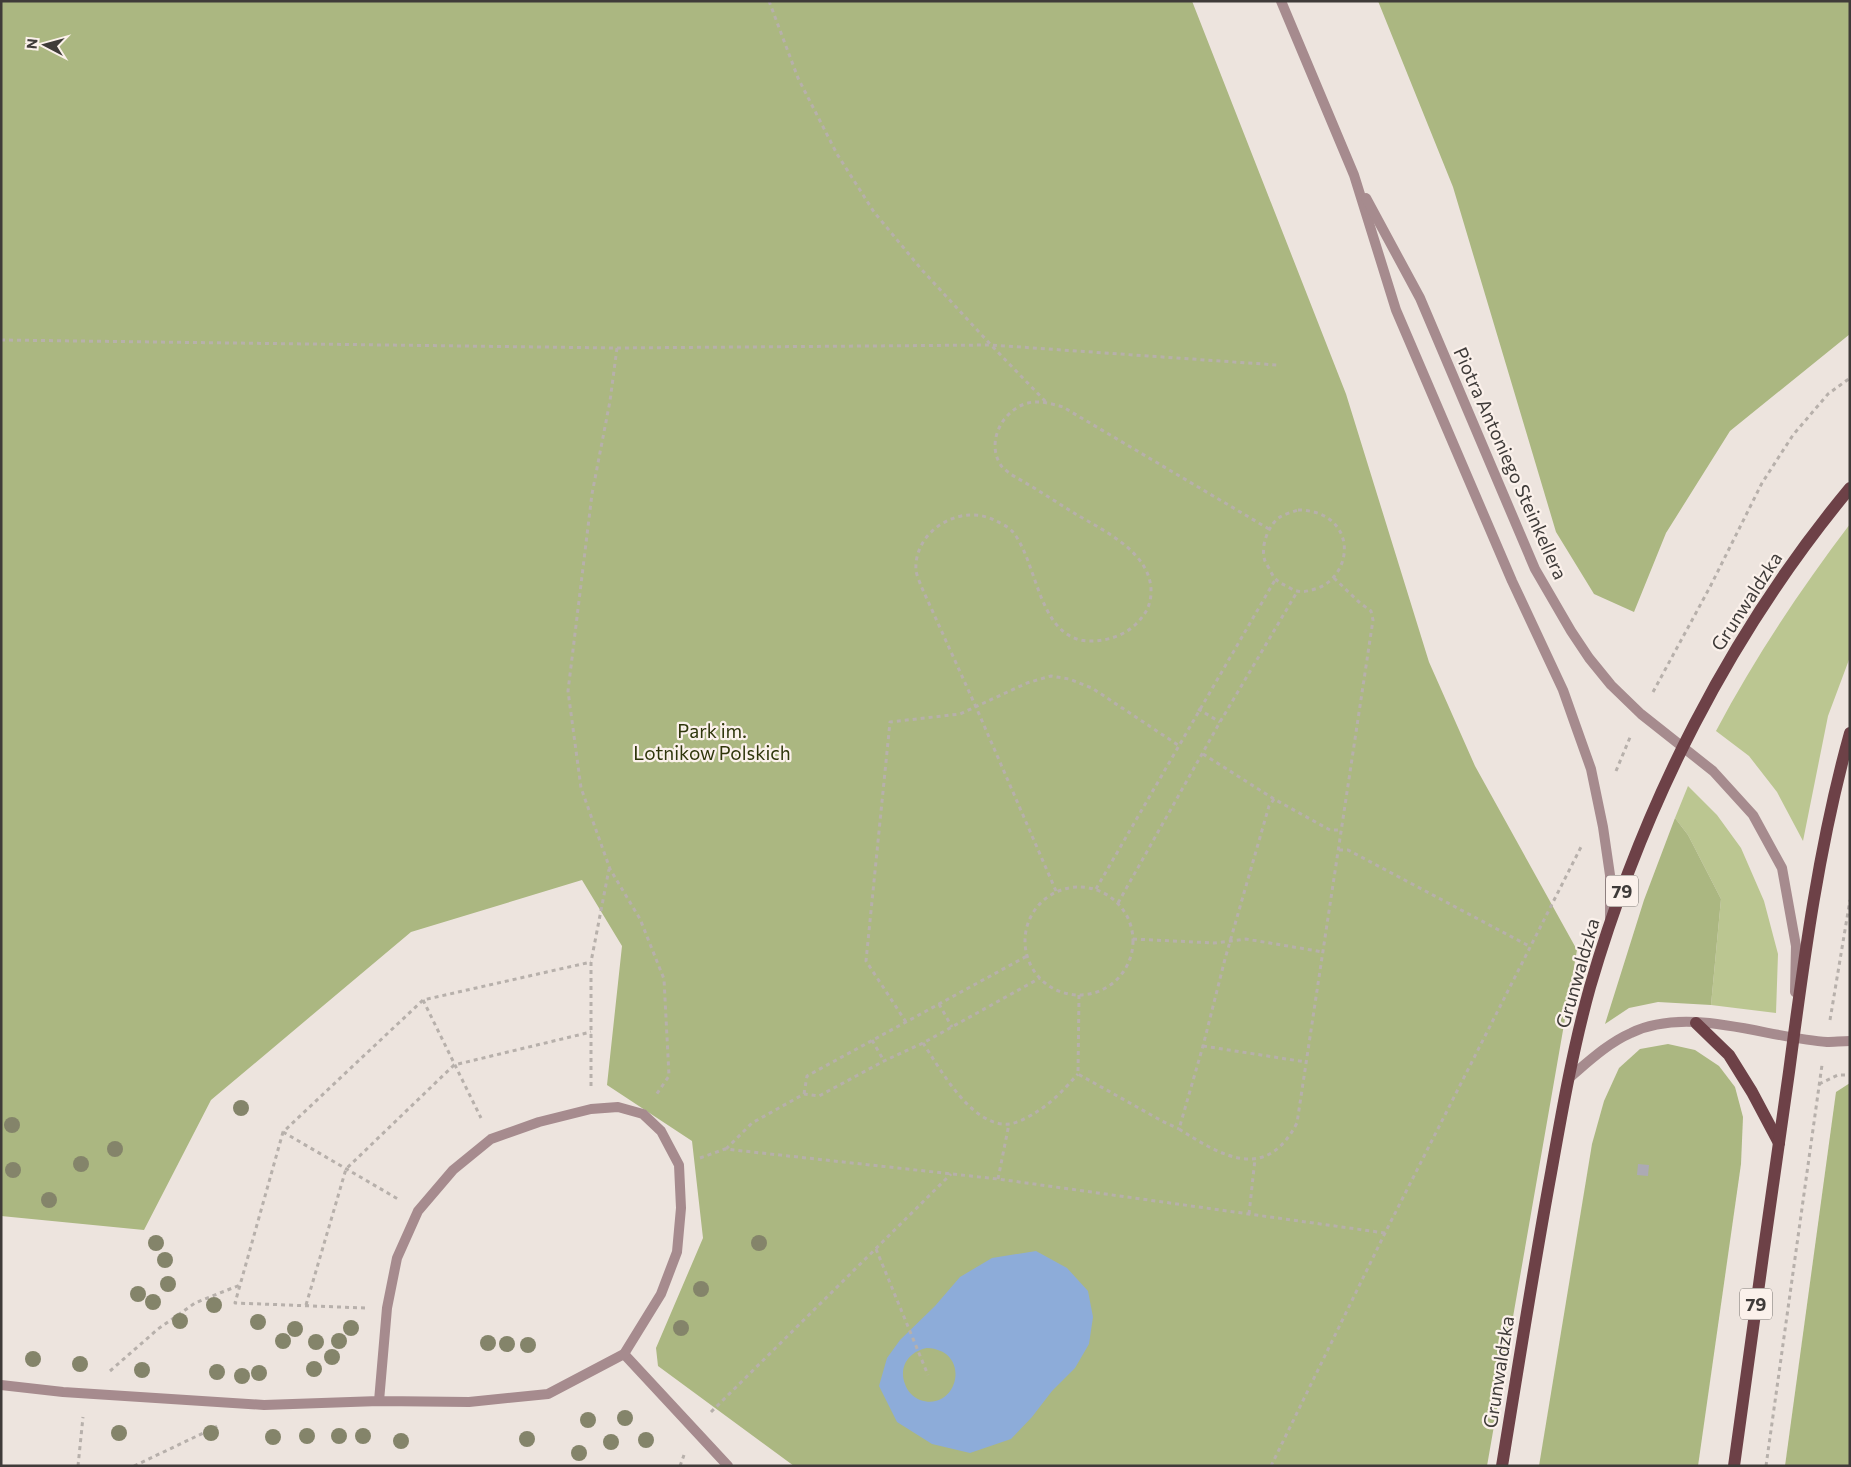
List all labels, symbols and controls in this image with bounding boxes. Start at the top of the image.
north arrow [20,20,70,70]
text: N [23,37,41,50]
street label: Piotra Antoniego Steinkellera [1449,343,1573,583]
street label: Grunwaldzka [1706,547,1786,655]
park label: Park im. Lotnikow Polskich [633,719,791,764]
road number: 79 [1606,876,1638,906]
street label: Grunwaldzka [1550,915,1604,1031]
road number: 79 [1740,1288,1772,1320]
street label: Grunwaldzka [1478,1314,1518,1430]

